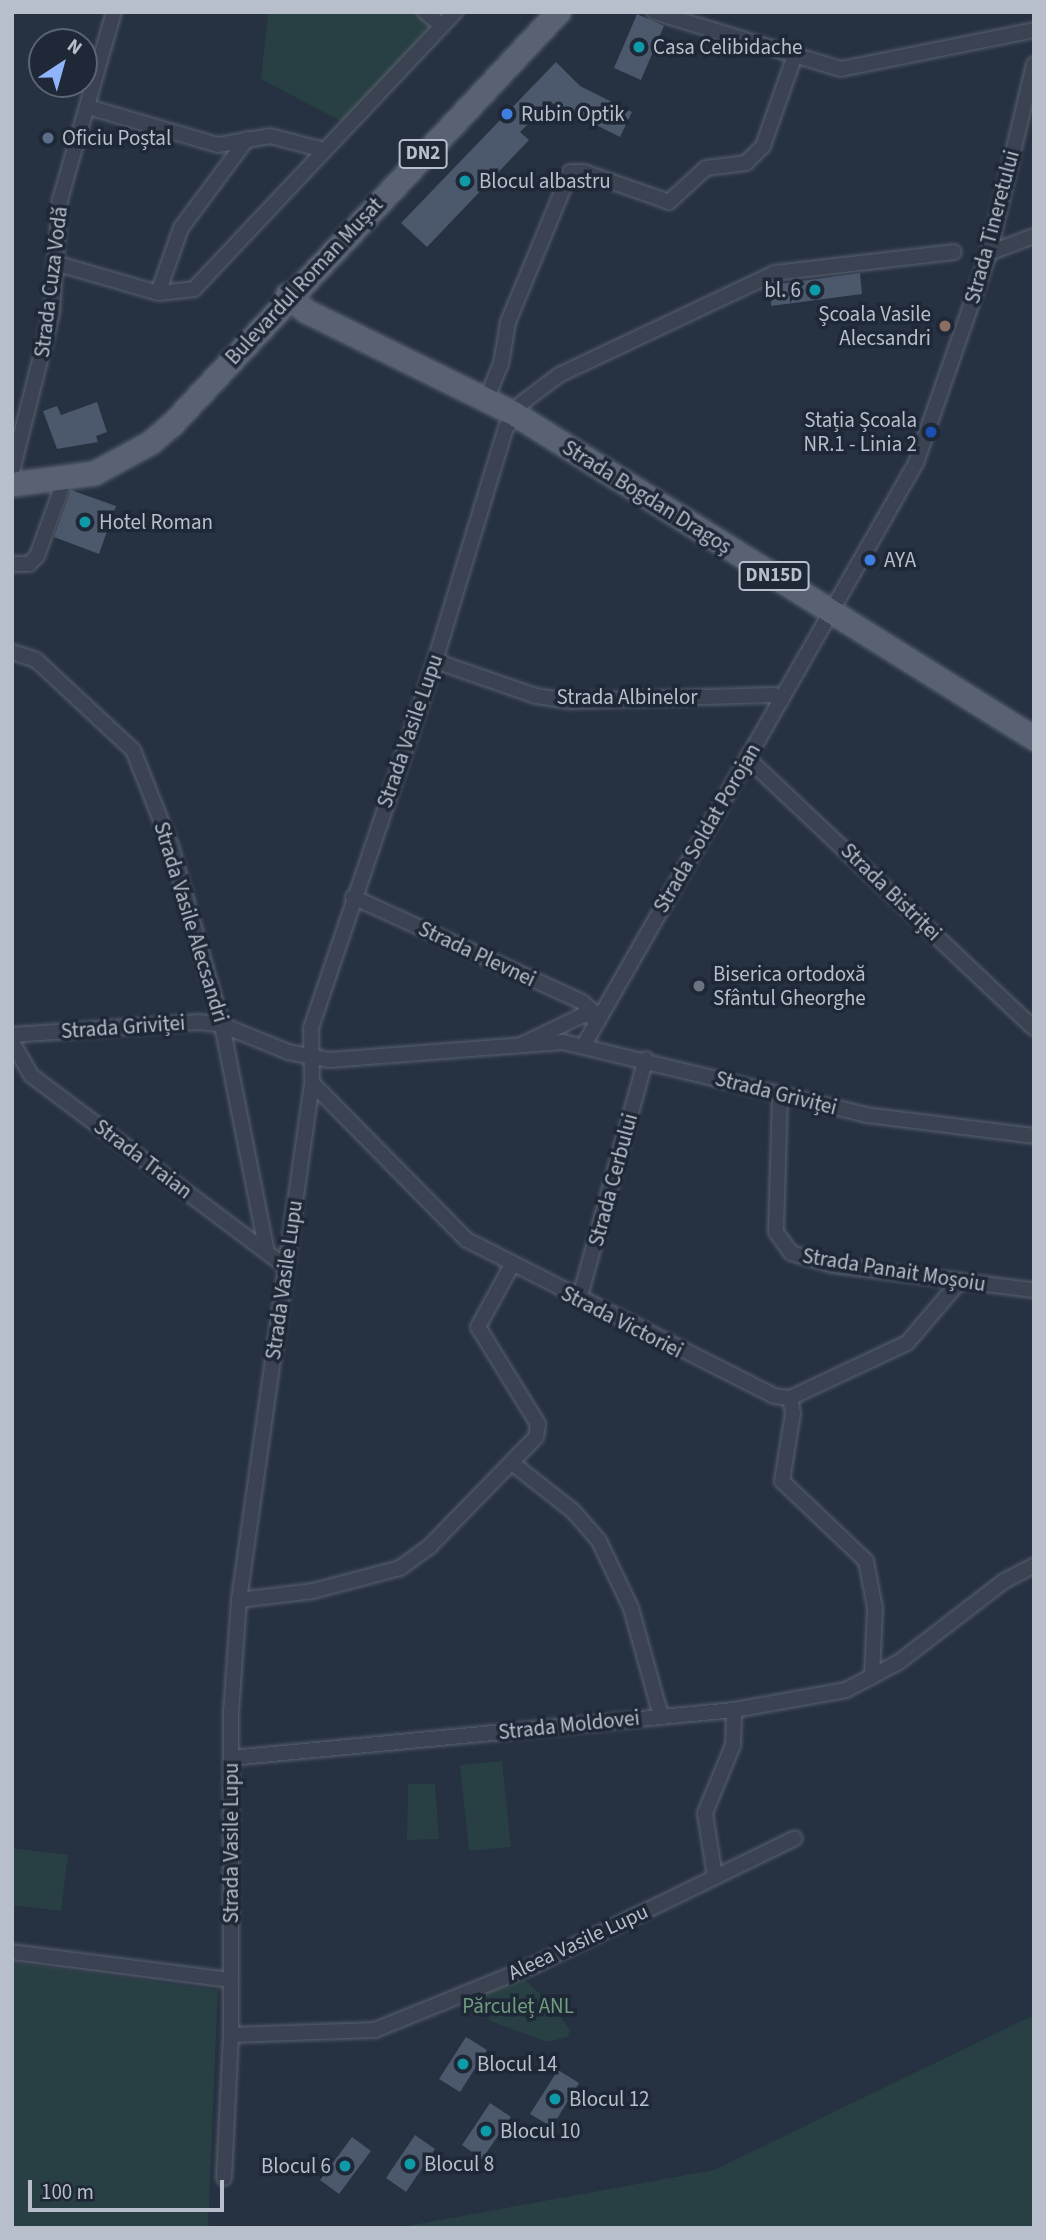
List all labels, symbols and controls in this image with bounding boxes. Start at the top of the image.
north arrow [28,28,98,98]
text: N [61,33,88,62]
place label: Casa Celibidache [653,34,803,60]
marker: Casa Celibidache [631,39,647,55]
place label: Rubin Optik [521,101,625,127]
marker: Rubin Optik [499,106,515,122]
place label: Oficiu Poștal [62,125,171,151]
marker: Oficiu Poștal [40,130,56,146]
road number: DN2 [398,138,448,170]
street label: Strada Tineretului [959,148,1025,306]
place label: Blocul albastru [479,168,611,194]
marker: Blocul albastru [457,173,473,189]
street label: Bulevardul Roman Mușat [220,192,388,370]
street label: Strada Cuza Vodă [29,205,73,359]
place label: bl. 6 [764,277,801,303]
marker: bl. 6 [807,282,823,298]
place label: Școala Vasile Alecsandri [818,301,931,351]
marker: Școala Vasile Alecsandri [937,318,953,334]
place label: Stația Școala NR.1 - Linia 2 [804,407,917,457]
marker: Stația Școala NR.1 - Linia 2 [923,424,939,440]
street label: Strada Bogdan Dragoș [558,435,736,559]
place label: Hotel Roman [99,509,213,535]
marker: Hotel Roman [77,514,93,530]
place label: AYA [884,547,916,573]
marker: AYA [862,552,878,568]
road number: DN15D [737,561,811,592]
street label: Strada Vasile Lupu [372,651,448,811]
street label: Strada Albinelor [556,684,698,710]
street label: Strada Soldat Porojan [648,739,766,917]
street label: Strada Vasile Alecsandri [149,819,233,1025]
street label: Strada Bistriței [836,838,946,946]
street label: Strada Plevnei [414,916,540,992]
place label: Biserica ortodoxă Sfântul Gheorghe [713,961,866,1011]
marker: Biserica ortodoxă Sfântul Gheorghe [691,978,707,994]
street label: Strada Griviței [60,1010,186,1044]
street label: Strada Griviței [713,1066,839,1120]
street label: Strada Cerbului [583,1111,643,1249]
street label: Strada Traian [89,1114,197,1204]
street label: Strada Vasile Lupu [260,1199,308,1361]
street label: Strada Panait Moșoiu [801,1243,987,1297]
street label: Strada Victoriei [557,1281,687,1363]
street label: Strada Moldovei [497,1705,641,1745]
street label: Strada Vasile Lupu [218,1763,244,1923]
street label: Aleea Vasile Lupu [504,1899,652,1985]
park label: Părculeț ANL [462,1993,574,2019]
place label: Blocul 14 [477,2051,558,2077]
marker: Blocul 14 [455,2056,471,2072]
place label: Blocul 12 [569,2086,650,2112]
marker: Blocul 12 [547,2091,563,2107]
place label: Blocul 10 [500,2118,581,2144]
marker: Blocul 10 [478,2123,494,2139]
place label: Blocul 8 [424,2151,494,2177]
place label: Blocul 6 [261,2153,331,2179]
marker: Blocul 8 [402,2156,418,2172]
marker: Blocul 6 [337,2158,353,2174]
scale bar [32,2166,228,2210]
text: 100 m [41,2177,94,2207]

